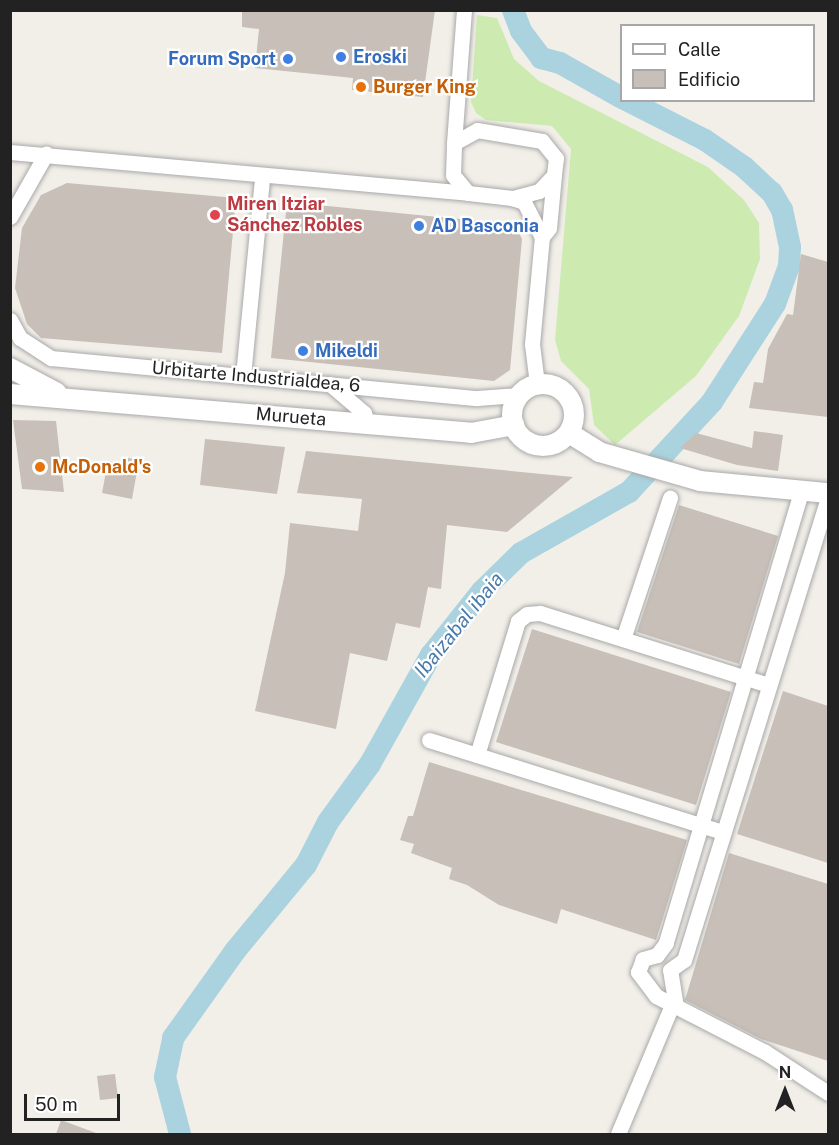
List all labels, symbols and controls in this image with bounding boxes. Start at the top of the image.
legend [620,24,815,102]
text: Calle [678,39,721,60]
place label: Eroski [353,46,407,68]
place label: Forum Sport [168,48,276,70]
marker: Eroski [334,50,348,64]
marker: Forum Sport [281,52,295,66]
text: Edificio [678,69,740,90]
place label: Burger King [373,76,476,98]
marker: Burger King [354,80,368,94]
place label: Miren Itziar Sánchez Robles [227,194,363,236]
marker: Miren Itziar Sánchez Robles [208,208,222,222]
place label: AD Basconia [431,215,539,237]
marker: AD Basconia [412,219,426,233]
place label: Mikeldi [315,340,378,362]
marker: Mikeldi [296,344,310,358]
street label: Urbitarte Industrialdea, 6 [151,357,361,397]
street label: Murueta [255,403,327,431]
place label: McDonald's [52,456,151,478]
marker: McDonald's [33,460,47,474]
water label: Ibaizabal ibaia [409,568,509,682]
north arrow [755,1061,815,1121]
text: N [779,1063,791,1082]
scale bar [27,1082,123,1120]
text: 50 m [35,1094,78,1115]

